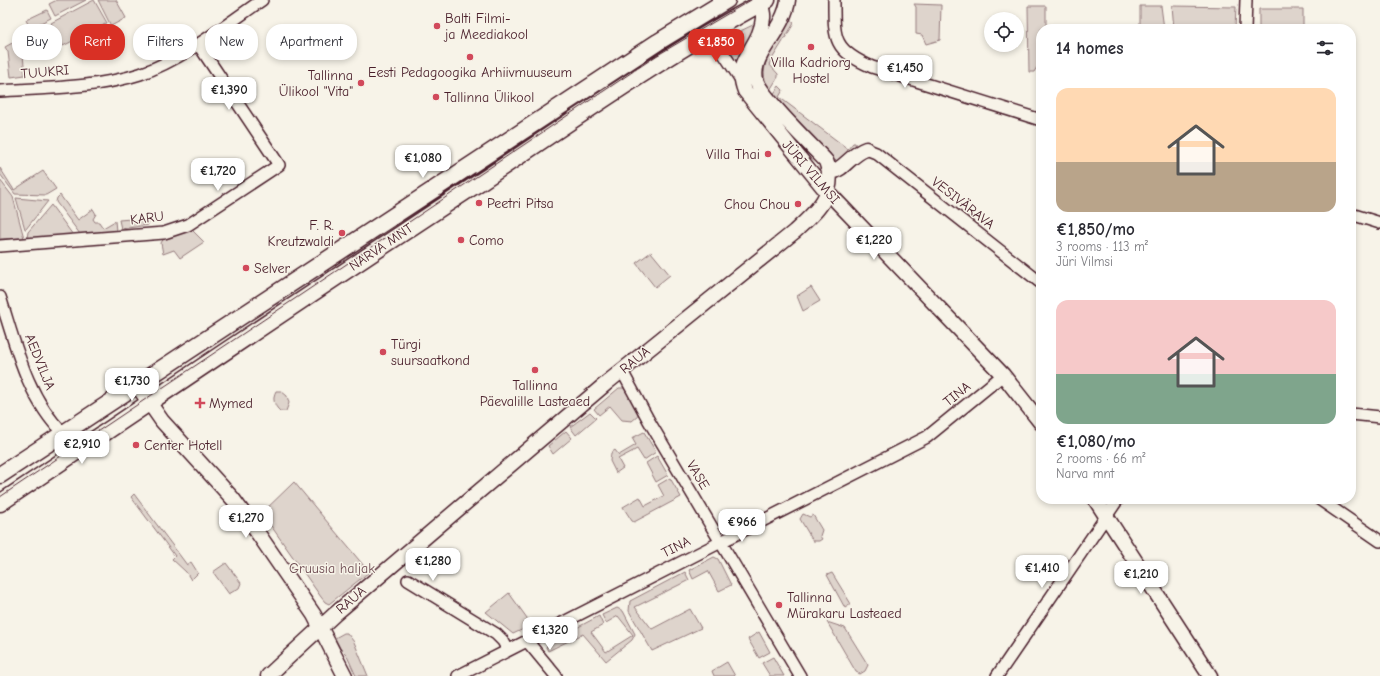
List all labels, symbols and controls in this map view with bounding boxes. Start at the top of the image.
place label: Balti Filmi- ja Meediakool [443,10,528,43]
map controls [984,12,1024,52]
button: locate [984,12,1024,52]
marker: Balti Filmi- ja Meediakool [432,21,442,31]
chip: Buy [12,24,62,60]
chip: Rent [70,24,125,60]
chip: Filters [133,24,197,60]
chip: New [205,24,258,60]
chip: Apartment [266,24,357,60]
pin: €1,850 [683,29,749,63]
text: €1,850 [697,34,735,49]
icon: filters [1314,37,1336,59]
text: 14 homes [1056,39,1123,58]
marker: Villa Kadriorg Hostel [806,42,816,52]
marker: Eesti Pedagoogika Arhiivmuuseum [465,52,475,62]
place label: Villa Kadriorg Hostel [771,54,851,87]
pin: €1,450 [872,55,938,89]
text: €1,450 [887,60,924,75]
street label: TUUKRI [20,61,70,83]
place label: Eesti Pedagoogika Arhiivmuuseum [368,64,572,81]
place label: Tallinna Ülikool "Vita" [279,67,353,100]
pin: €1,390 [196,77,262,111]
marker: Tallinna Ülikool "Vita" [356,78,366,88]
text: €1,390 [210,82,248,97]
place label: Tallinna Ülikool [444,89,534,106]
marker: Tallinna Ülikool [431,92,441,102]
icon: home [1160,114,1232,186]
street label: JÜRI VILMSI [779,136,843,208]
pin: €1,080 [390,145,456,179]
place label: Villa Thai [706,146,760,163]
marker: Villa Thai [763,149,773,159]
text: €1,080 [404,150,442,165]
pin: €1,720 [185,158,251,192]
text: €1,720 [200,163,236,178]
street label: VESIVÄRAVA [928,173,998,233]
place label: Peetri Pitsa [487,195,554,212]
place label: Chou Chou [724,196,790,213]
marker: Peetri Pitsa [474,198,484,208]
marker: Chou Chou [793,199,803,209]
street label: KARU [129,207,165,229]
place label: F. R. Kreutzwaldi [268,217,334,250]
street label: NARVA MNT [346,219,417,275]
text: €1,850/mo [1056,220,1135,239]
pin: €1,220 [841,227,907,261]
marker: F. R. Kreutzwaldi [337,228,347,238]
place label: Como [469,232,504,249]
text: €1,220 [856,232,892,247]
marker: Como [456,235,466,245]
text: 3 rooms · 113 m² [1056,239,1148,254]
text: Jüri Vilmsi [1056,254,1113,269]
place label: Selver [254,260,290,277]
marker: Selver [241,263,251,273]
icon: home [1160,326,1232,398]
street label: AEDVILJA [21,331,59,393]
place label: Türgi suursaatkond [391,336,470,369]
street label: RAUA [616,343,654,377]
marker: Türgi suursaatkond [378,347,388,357]
marker: Tallinna Päevalille Lasteaed [530,365,540,375]
pin: €1,730 [99,368,165,402]
text: €1,730 [114,373,150,388]
place label: Tallinna Päevalille Lasteaed [480,377,590,410]
street label: TINA [940,378,974,410]
place label: Mymed [209,395,253,412]
marker: Mymed [194,397,206,409]
pin: €2,910 [49,431,115,465]
text: €1,080/mo [1056,432,1136,451]
text: €2,910 [63,436,101,451]
place label: Center Hotell [144,437,222,454]
marker: Center Hotell [131,440,141,450]
text: 2 rooms · 66 m² [1056,451,1145,466]
street label: VASE [683,457,713,493]
text: Narva mnt [1056,466,1114,481]
pin: €1,270 [213,505,279,539]
pin: €966 [718,509,766,543]
text: €1,270 [228,510,264,525]
text: €966 [727,514,757,529]
street label: TINA [659,533,693,561]
pin: €1,280 [400,548,466,582]
text: €1,280 [414,553,452,568]
pin: €1,410 [1009,555,1075,589]
park label: Gruusia haljak [289,560,375,577]
text: €1,410 [1024,560,1060,575]
pin: €1,210 [1108,561,1174,595]
text: €1,210 [1123,566,1159,581]
street label: RAUA [333,582,369,618]
place label: Tallinna Mürakaru Lasteaed [787,589,902,622]
marker: Tallinna Mürakaru Lasteaed [774,600,784,610]
pin: €1,320 [517,617,583,651]
text: €1,320 [532,622,568,637]

